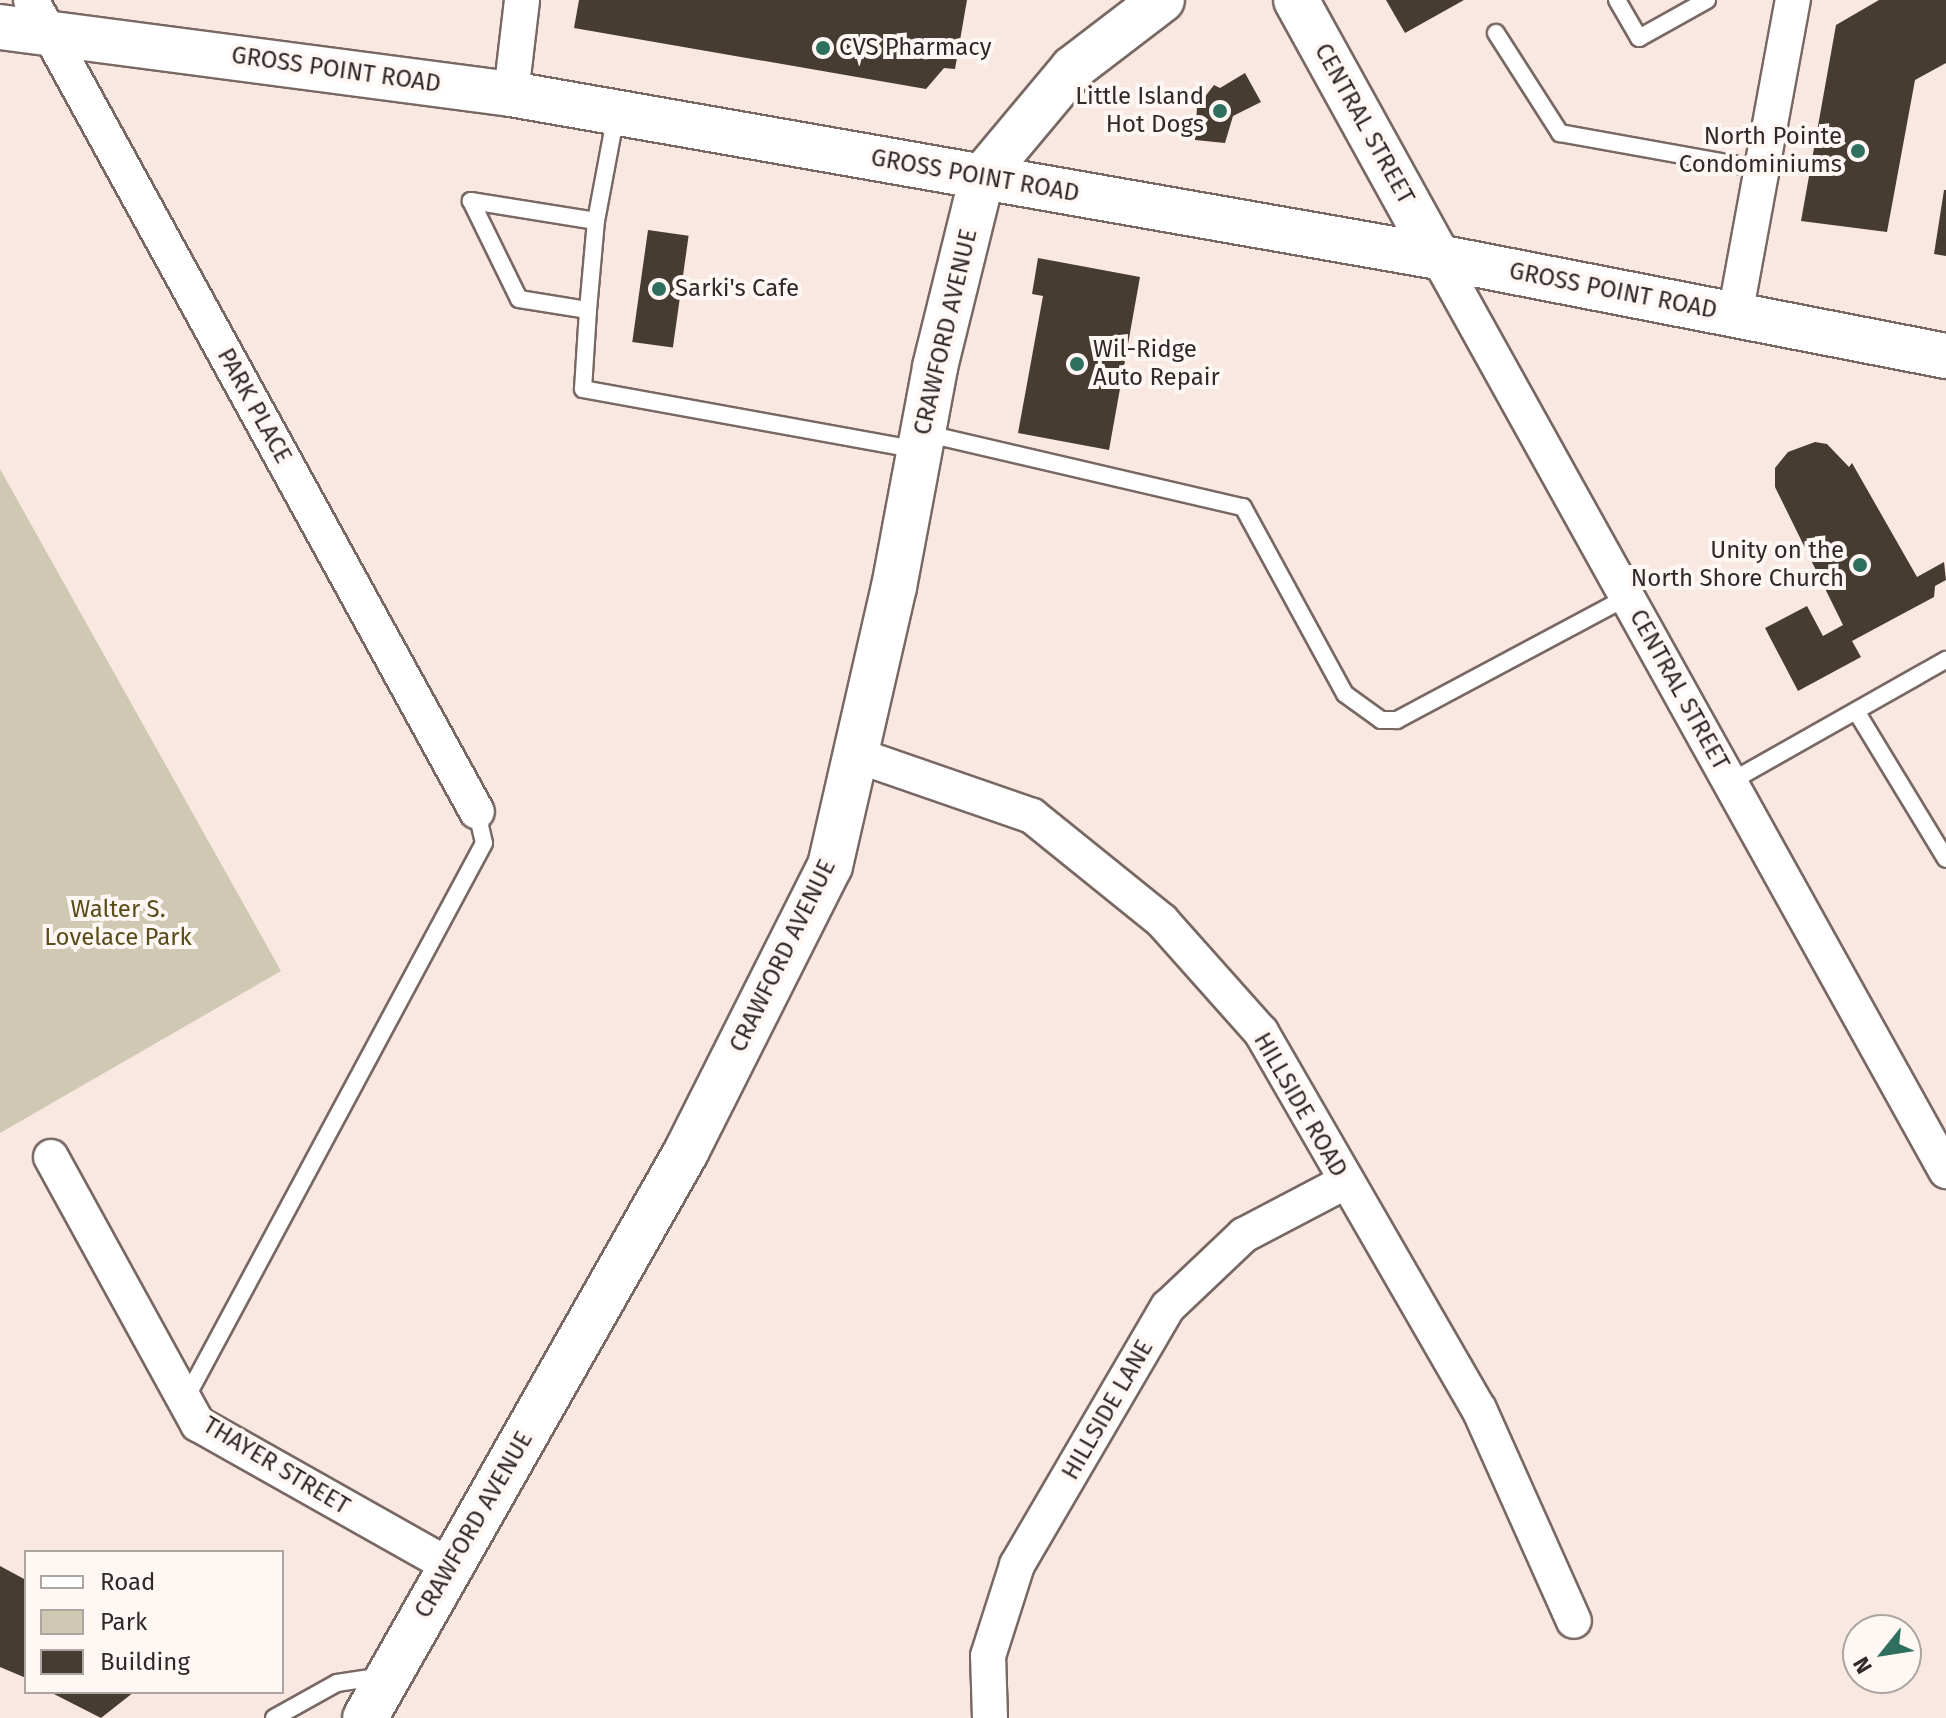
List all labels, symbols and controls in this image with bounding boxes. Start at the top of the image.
place label: CVS Pharmacy [839,34,992,62]
marker: CVS Pharmacy [814,39,832,57]
street label: CENTRAL STREET [1308,39,1420,209]
street label: GROSS POINT ROAD [230,41,442,99]
place label: Little Island Hot Dogs [1075,83,1204,139]
marker: Little Island Hot Dogs [1211,102,1229,120]
place label: North Pointe Condominiums [1679,123,1842,179]
marker: North Pointe Condominiums [1849,142,1867,160]
street label: GROSS POINT ROAD [869,144,1081,208]
street label: CRAWFORD AVENUE [908,226,984,438]
street label: GROSS POINT ROAD [1507,257,1719,325]
place label: Sarki's Cafe [675,275,799,303]
marker: Sarki's Cafe [650,280,668,298]
place label: Wil-Ridge Auto Repair [1093,336,1220,392]
street label: PARK PLACE [211,343,297,469]
marker: Wil-Ridge Auto Repair [1068,355,1086,373]
place label: Unity on the North Shore Church [1631,537,1844,593]
marker: Unity on the North Shore Church [1851,556,1869,574]
street label: CENTRAL STREET [1623,605,1735,775]
street label: CRAWFORD AVENUE [724,855,842,1057]
park label: Walter S. Lovelace Park [44,896,192,952]
street label: HILLSIDE ROAD [1247,1028,1353,1182]
street label: HILLSIDE LANE [1056,1335,1160,1485]
street label: THAYER STREET [198,1411,354,1521]
street label: CRAWFORD AVENUE [409,1427,539,1623]
legend [24,1550,284,1694]
text: Road [100,1568,155,1596]
text: Park [100,1608,147,1636]
north arrow [1842,1614,1922,1694]
text: Building [100,1648,190,1676]
text: N [1847,1652,1878,1678]

